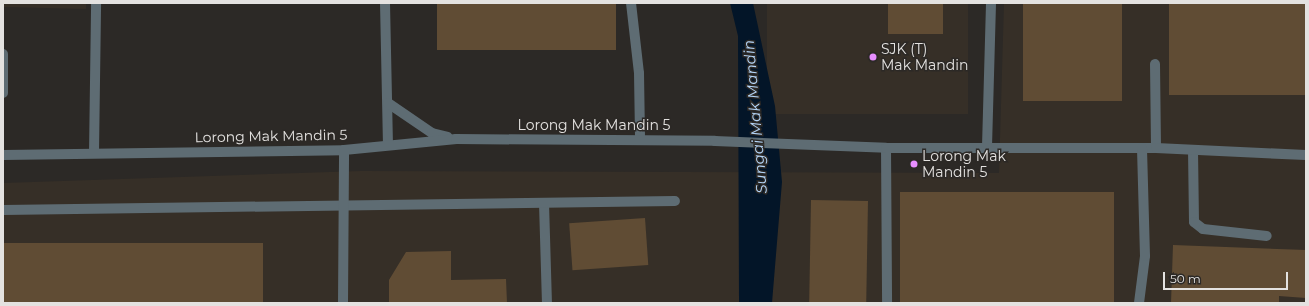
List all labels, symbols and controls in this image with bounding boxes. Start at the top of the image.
water label: Sungai Mak Mandin [739,39,771,195]
place label: SJK (T) Mak Mandin [881,41,968,74]
marker: SJK (T) Mak Mandin [868,52,878,62]
street label: Lorong Mak Mandin 5 [518,117,670,133]
street label: Lorong Mak Mandin 5 [194,126,348,146]
place label: Lorong Mak Mandin 5 [922,148,1006,180]
marker: Lorong Mak Mandin 5 [909,159,919,169]
scale bar [1165,264,1290,290]
text: 50 m [1170,271,1201,286]

